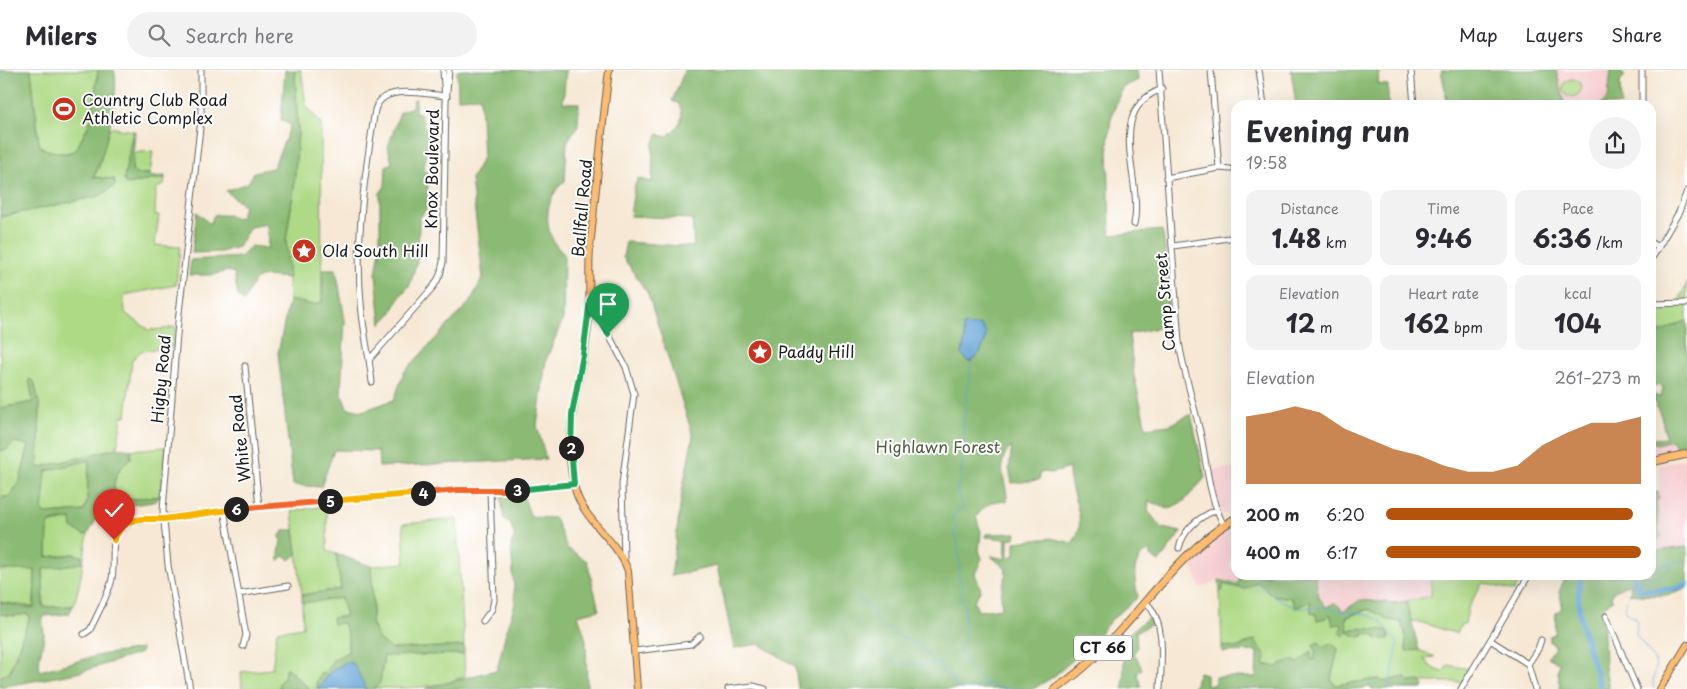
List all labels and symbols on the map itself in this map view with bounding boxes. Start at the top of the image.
place label: Country Club Road Athletic Complex [82,87,228,129]
sports icon: Country Club Road Athletic Complex [51,96,77,122]
street label: Knox Boulevard [418,109,444,229]
street label: Ballfall Road [565,158,597,258]
place icon: Old South Hill [291,238,317,264]
place label: Old South Hill [322,238,429,262]
street label: Camp Street [1148,252,1180,352]
pin [587,283,629,334]
street label: Higby Road [144,334,176,424]
place icon: Paddy Hill [747,339,773,365]
place label: Paddy Hill [778,339,854,363]
street label: White Road [222,393,256,483]
park label: Highlawn Forest [876,434,1000,458]
pin: 2 [558,436,584,460]
pin: 3 [504,478,530,502]
pin: 4 [410,480,436,506]
pin: 5 [318,488,342,514]
pin [93,489,135,540]
pin: 6 [224,496,248,522]
road number: CT 66 [1074,636,1132,660]

